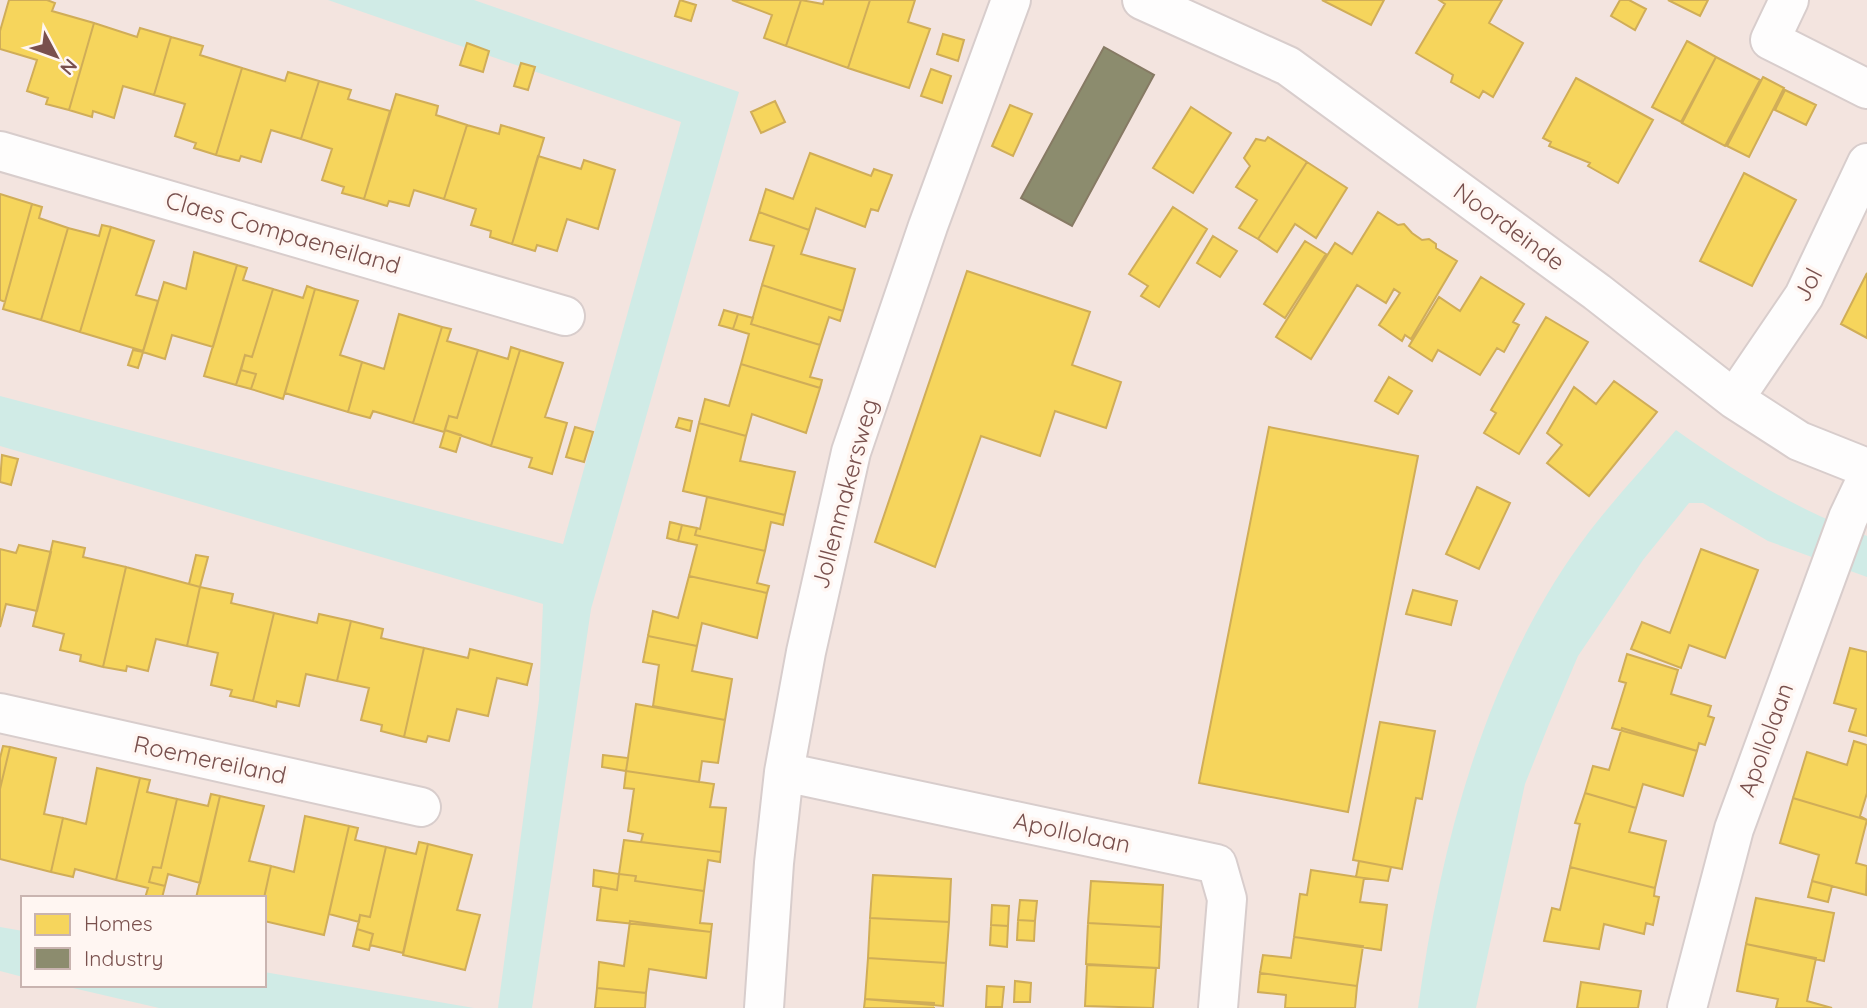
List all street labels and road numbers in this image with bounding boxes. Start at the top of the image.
street label: Noordeinde [1448,176,1571,277]
street label: Claes Compaeneiland [162,184,404,280]
street label: Jol [1786,263,1828,306]
street label: Jollenmakersweg [804,395,884,592]
street label: Apollolaan [1731,679,1799,801]
street label: Roemereiland [131,728,289,790]
street label: Apollolaan [1011,805,1133,859]

